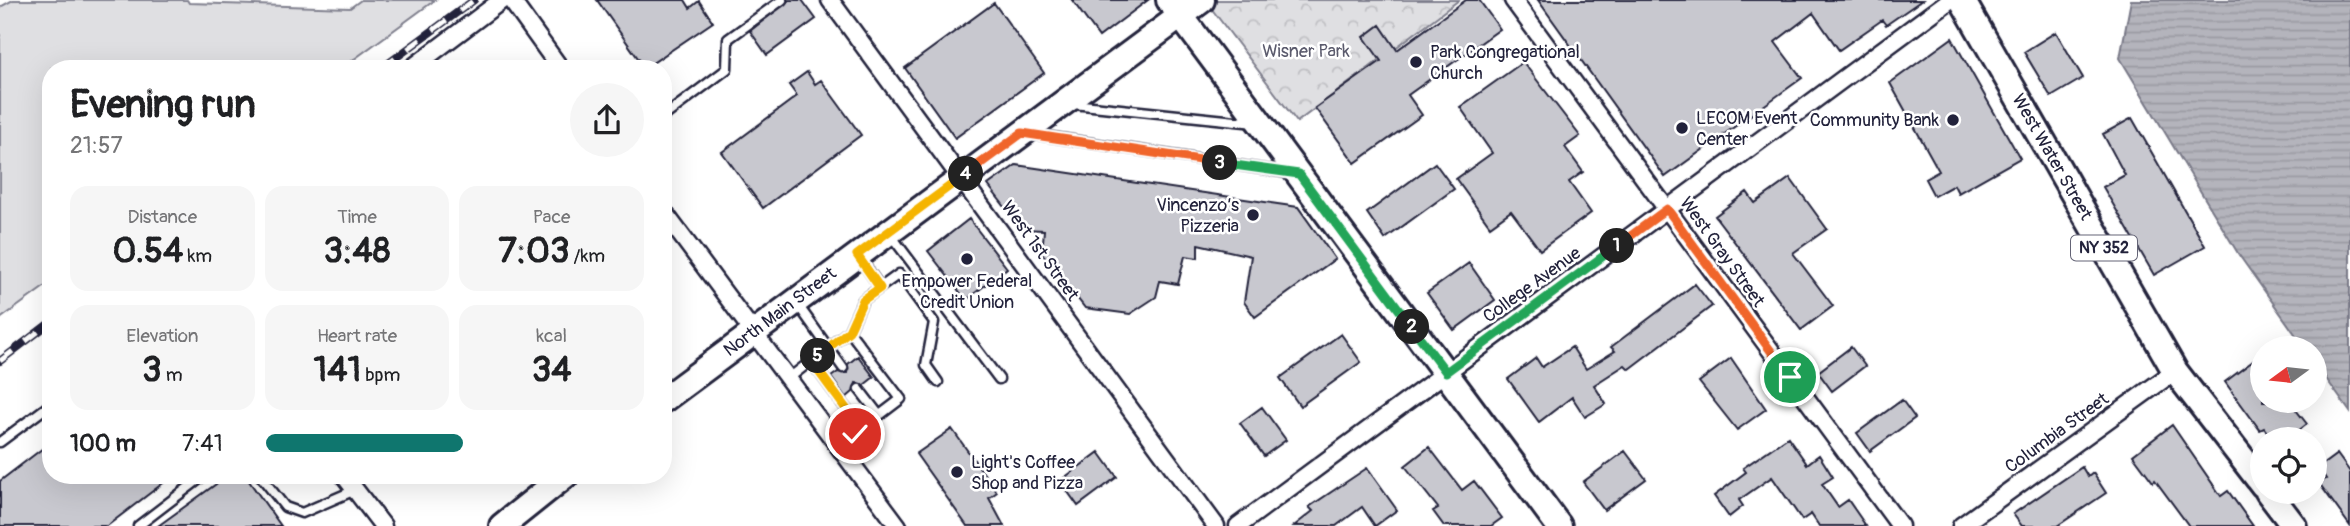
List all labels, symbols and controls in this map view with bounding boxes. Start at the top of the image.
park label: Wisner Park [1262,40,1350,63]
place label: Park Congregational Church [1430,41,1580,85]
marker: Park Congregational Church [1408,54,1424,70]
text: Evening run [70,81,256,129]
button: share [570,83,644,157]
street label: West Water Street [2007,90,2098,225]
place label: LECOM Event Center [1696,107,1798,151]
place label: Community Bank [1810,109,1939,132]
marker: Community Bank [1945,112,1961,128]
marker: LECOM Event Center [1674,120,1690,136]
text: 21:57 [70,131,123,160]
pin: 3 [1202,146,1238,180]
text: 3 [1214,150,1225,174]
pin: 4 [948,156,984,192]
text: 4 [960,161,971,185]
street label: West Gray Street [1674,192,1770,312]
place label: Vincenzo’s Pizzeria [1156,194,1239,238]
street label: West 1st Street [996,196,1085,306]
text: Distance [128,205,197,229]
text: Time [337,205,377,229]
text: Pace [533,205,570,229]
marker: Vincenzo’s Pizzeria [1245,207,1261,223]
text: 0.54 [112,229,183,273]
text: 3:48 [324,229,390,273]
text: 7:03 [498,229,569,273]
pin: 1 [1600,229,1634,264]
text: 1 [1613,233,1620,257]
road number: NY 352 [2071,236,2137,260]
street label: College Avenue [1479,242,1586,328]
text: km [183,244,212,268]
text: /km [569,244,605,268]
marker: Empower Federal Credit Union [959,251,975,267]
street label: North Main Street [719,262,841,362]
place label: Empower Federal Credit Union [902,270,1032,314]
pin: 2 [1394,310,1430,344]
text: 2 [1406,314,1417,338]
text: Elevation [126,324,199,348]
text: Heart rate [317,324,397,348]
text: kcal [536,324,567,348]
north arrow [2250,336,2328,413]
map controls [2250,336,2327,504]
pin: 5 [800,338,836,374]
text: 5 [812,343,823,367]
pin [1760,347,1820,407]
text: 3 [142,348,162,392]
text: 141 [314,348,361,392]
text: 34 [532,348,572,392]
icon: arrive [1771,358,1809,396]
text: m [162,363,183,387]
text: bpm [361,363,400,387]
street label: Columbia Street [2001,387,2114,478]
pin [825,404,885,464]
icon: check [836,415,874,453]
button: locate [2250,427,2327,504]
text: 100 m [70,429,136,458]
text: 7:41 [182,429,223,458]
place label: Light's Coffee Shop and Pizza [971,451,1083,495]
marker: Light's Coffee Shop and Pizza [949,464,965,480]

